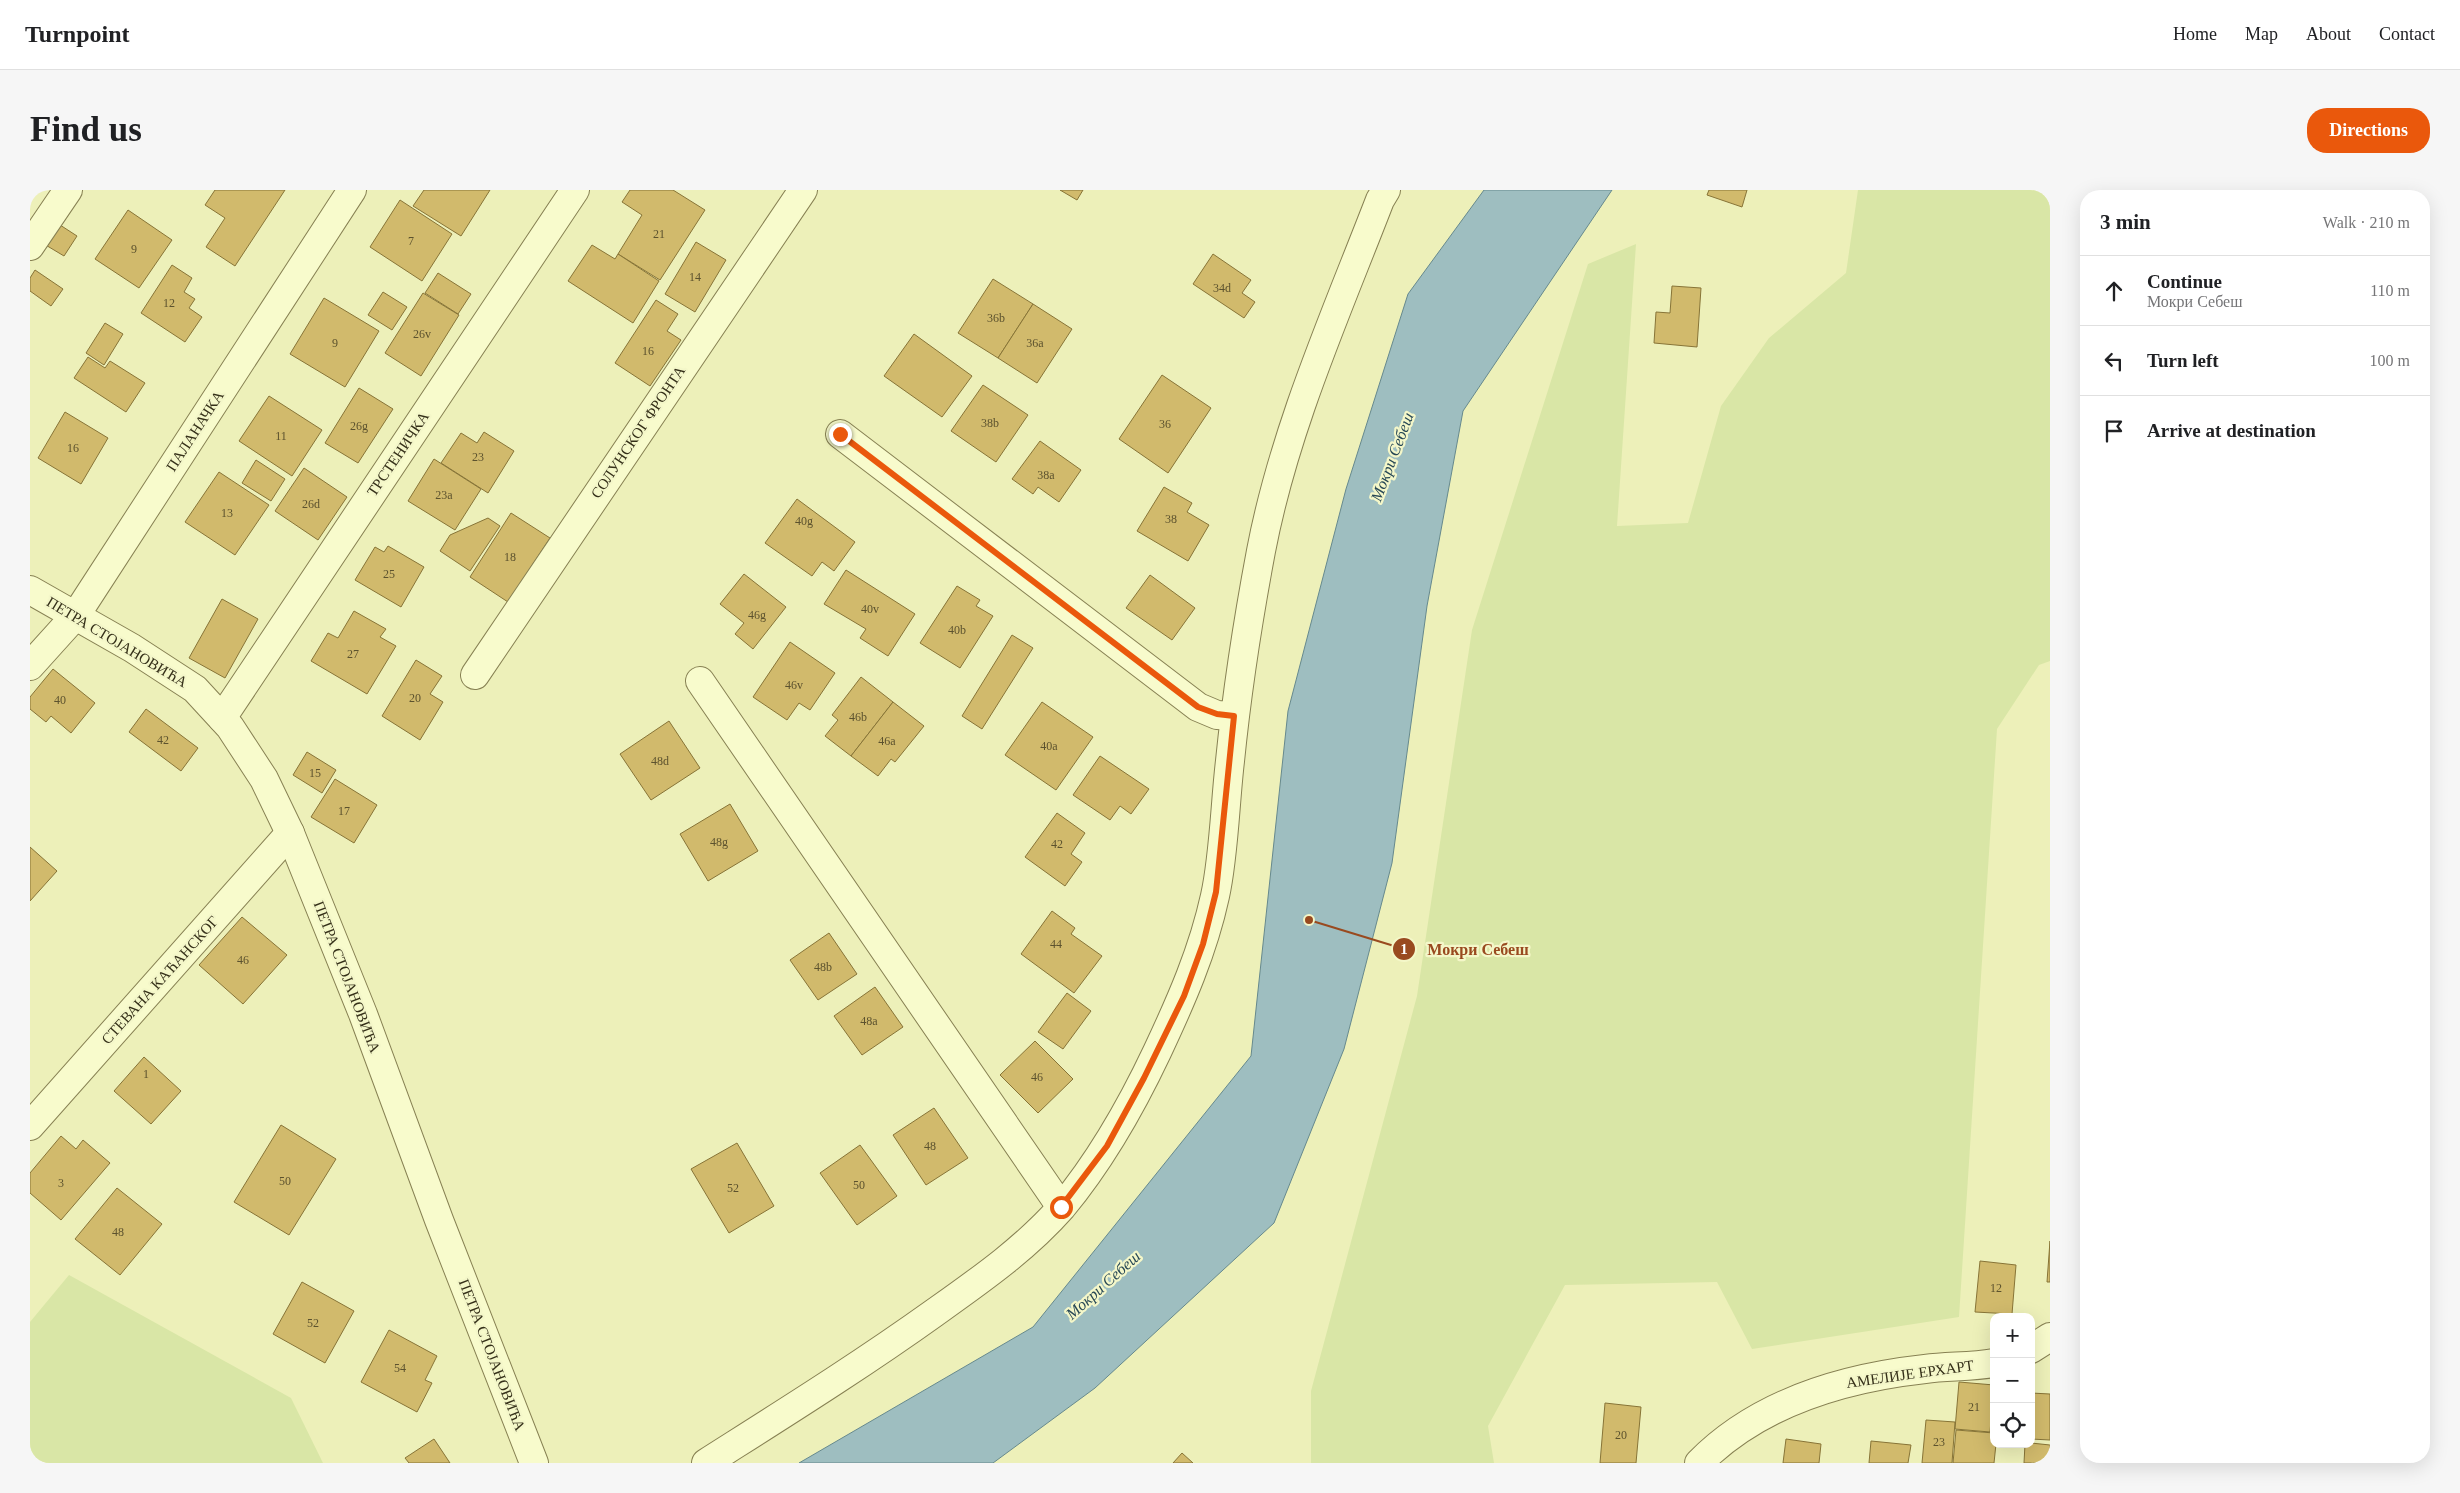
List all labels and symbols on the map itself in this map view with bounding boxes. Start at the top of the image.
house number: 21 [653,227,665,241]
house number: 7 [408,234,414,248]
house number: 9 [131,242,137,256]
house number: 14 [689,270,701,284]
house number: 34d [1213,281,1231,295]
house number: 12 [163,296,175,310]
house number: 36b [987,311,1005,325]
house number: 26v [413,327,431,341]
house number: 9 [332,336,338,350]
house number: 36a [1026,336,1044,350]
house number: 16 [642,344,654,358]
street label: СОЛУНСКОГ ФРОНТА [588,363,688,501]
street label: ПАЛАНАЧКА [163,388,227,474]
street label: ТРСТЕНИЧКА [364,409,432,499]
water label: Мокри Себеш [1367,410,1418,505]
house number: 38b [981,416,999,430]
house number: 36 [1159,417,1171,431]
house number: 26g [350,419,368,433]
route end [829,423,852,446]
house number: 11 [275,429,287,443]
house number: 16 [67,441,79,455]
house number: 23 [472,450,484,464]
house number: 38a [1037,468,1055,482]
house number: 23a [435,488,453,502]
house number: 26d [302,497,320,511]
house number: 13 [221,506,233,520]
house number: 38 [1165,512,1177,526]
house number: 40g [795,514,813,528]
house number: 18 [504,550,516,564]
house number: 25 [383,567,395,581]
street label: ПЕТРА СТОЈАНОВИЋА [44,594,190,690]
house number: 40v [861,602,879,616]
house number: 46g [748,608,766,622]
house number: 40b [948,623,966,637]
house number: 27 [347,647,359,661]
house number: 46v [785,678,803,692]
house number: 20 [409,691,421,705]
house number: 40 [54,693,66,707]
house number: 46b [849,710,867,724]
house number: 42 [157,733,169,747]
house number: 46a [878,734,896,748]
house number: 40a [1040,739,1058,753]
house number: 48d [651,754,669,768]
house number: 15 [309,766,321,780]
house number: 17 [338,804,350,818]
house number: 48g [710,835,728,849]
house number: 42 [1051,837,1063,851]
street label: ПЕТРА СТОЈАНОВИЋА [311,899,383,1055]
street label: СТЕВАНА КАЋАНСКОГ [98,913,222,1047]
callout: Мокри Себеш [1392,933,1538,964]
house number: 44 [1050,937,1062,951]
text: 1 [1400,941,1408,957]
text: Мокри Себеш [1427,941,1529,959]
house number: 46 [237,953,249,967]
house number: 48b [814,960,832,974]
house number: 48a [860,1014,878,1028]
house number: 1 [143,1067,149,1081]
house number: 46 [1031,1070,1043,1084]
house number: 48 [924,1139,936,1153]
house number: 50 [279,1174,291,1188]
house number: 3 [58,1176,64,1190]
house number: 50 [853,1178,865,1192]
house number: 52 [727,1181,739,1195]
route start [1050,1196,1073,1219]
house number: 48 [112,1225,124,1239]
water label: Мокри Себеш [1062,1247,1144,1324]
street label: ПЕТРА СТОЈАНОВИЋА [456,1277,528,1433]
house number: 12 [1990,1281,2002,1295]
house number: 52 [307,1316,319,1330]
street label: АМЕЛИЈЕ ЕРХАРТ [1845,1357,1975,1391]
house number: 54 [394,1361,406,1375]
house number: 21 [1968,1400,1980,1414]
house number: 20 [1615,1428,1627,1442]
house number: 23 [1933,1435,1945,1449]

